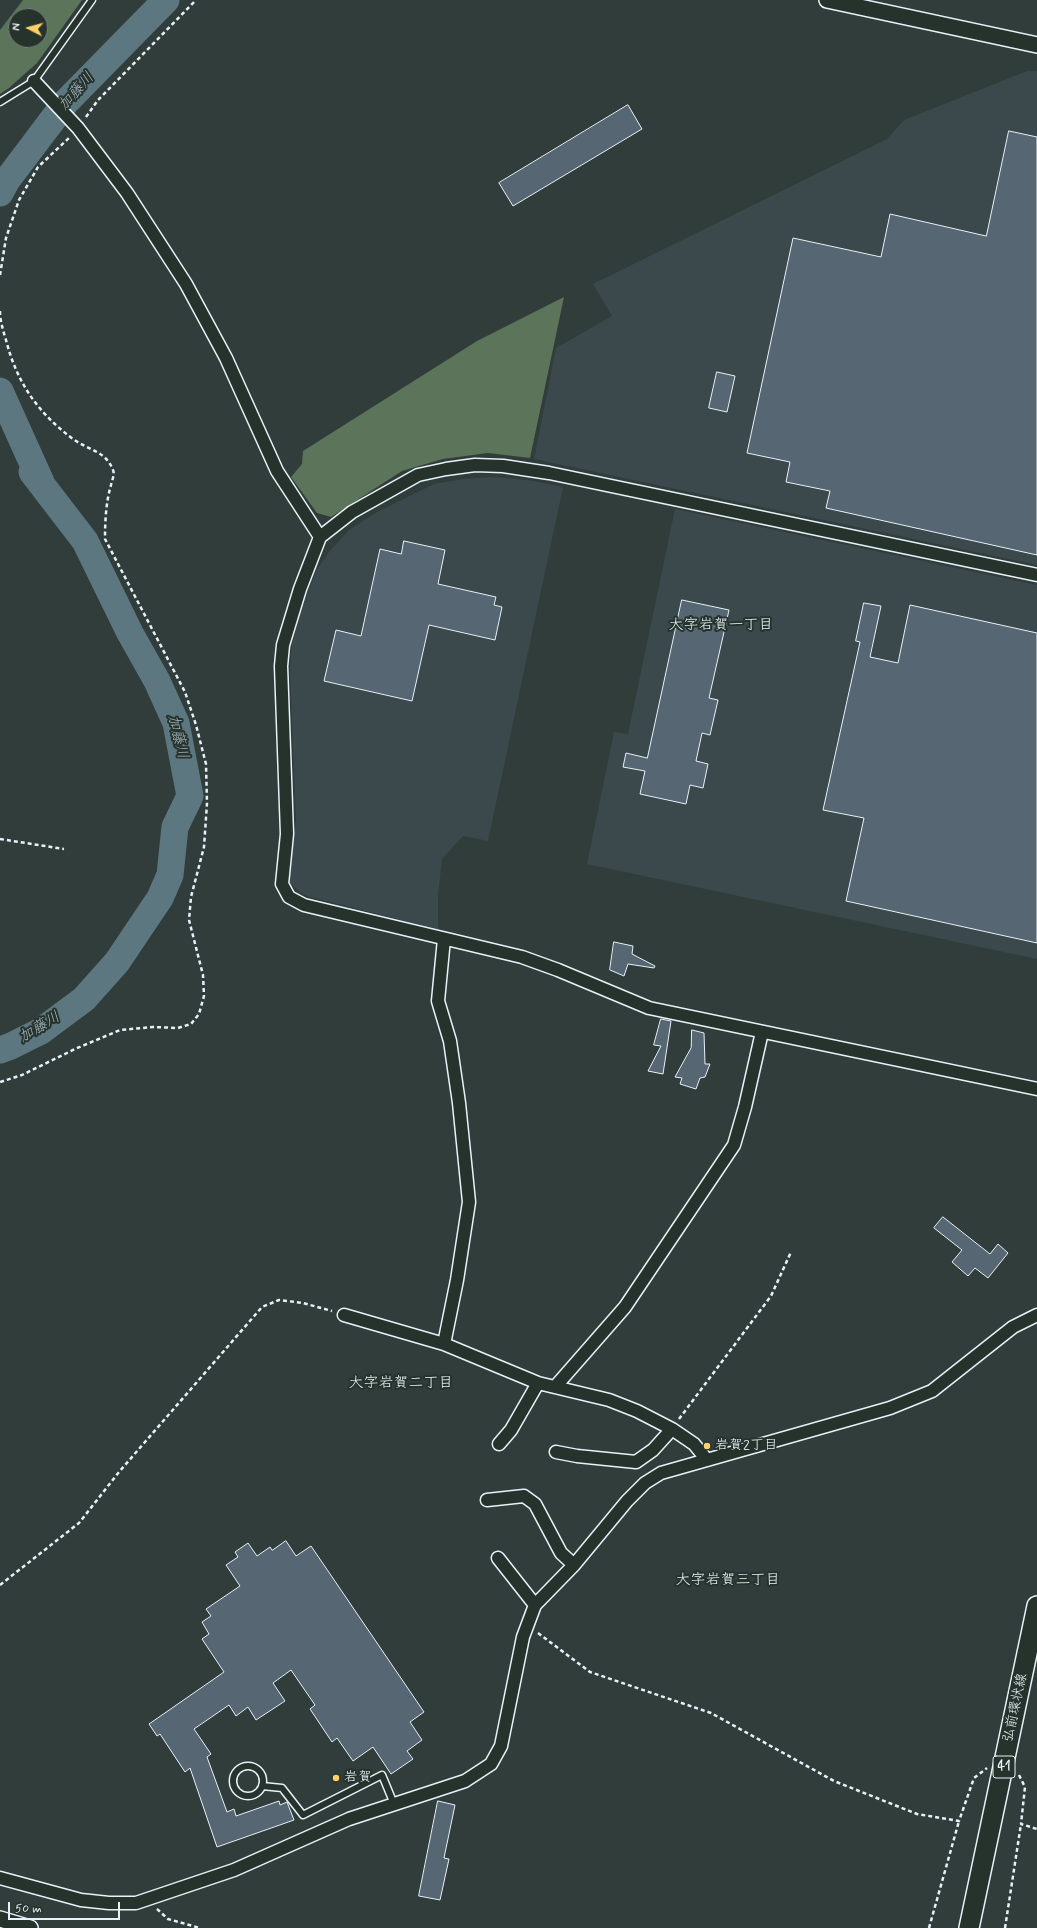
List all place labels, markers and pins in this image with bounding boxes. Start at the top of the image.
place label: 岩賀2丁目 [715,1438,778,1454]
marker: 岩賀2丁目 [702,1441,712,1451]
place label: 岩賀 [344,1770,372,1786]
marker: 岩賀 [331,1773,341,1783]

